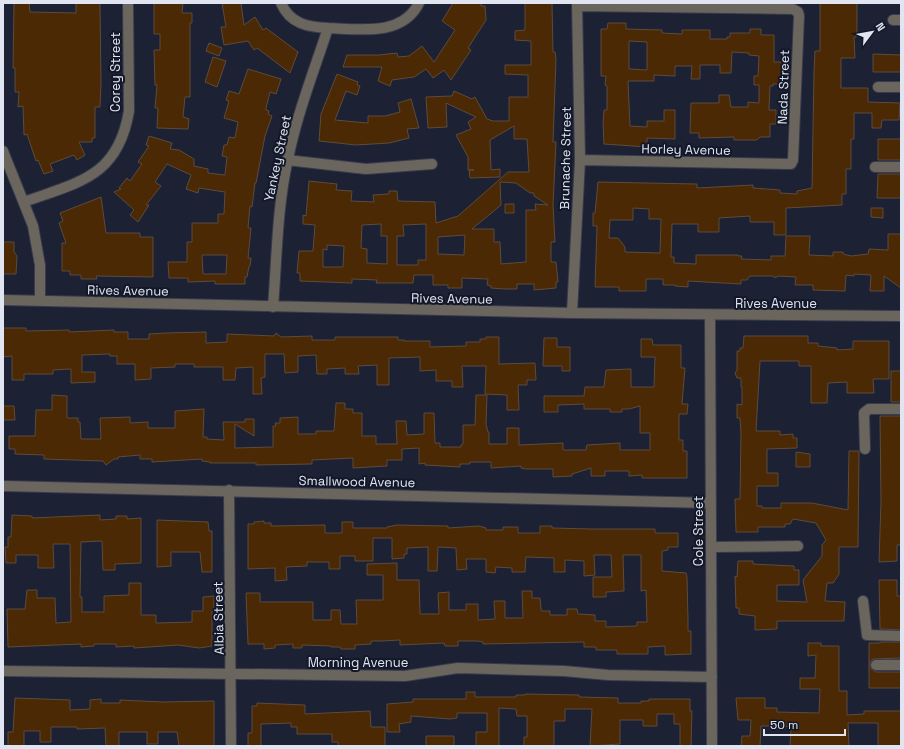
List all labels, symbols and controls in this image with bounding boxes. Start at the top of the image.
north arrow [852,12,892,52]
text: N [873,20,888,34]
street label: Corey Street [107,32,124,112]
street label: Nada Street [774,49,793,125]
street label: Brunache Street [556,106,575,210]
street label: Yankey Street [260,113,295,203]
street label: Horley Avenue [641,140,731,159]
street label: Rives Avenue [87,281,169,300]
street label: Rives Avenue [411,289,493,308]
street label: Rives Avenue [735,295,817,312]
street label: Smallwood Avenue [298,472,416,491]
street label: Cole Street [690,496,707,566]
street label: Albia Street [209,581,228,655]
street label: Morning Avenue [308,654,408,671]
scale bar [764,711,845,737]
text: 50 m [770,717,798,733]

